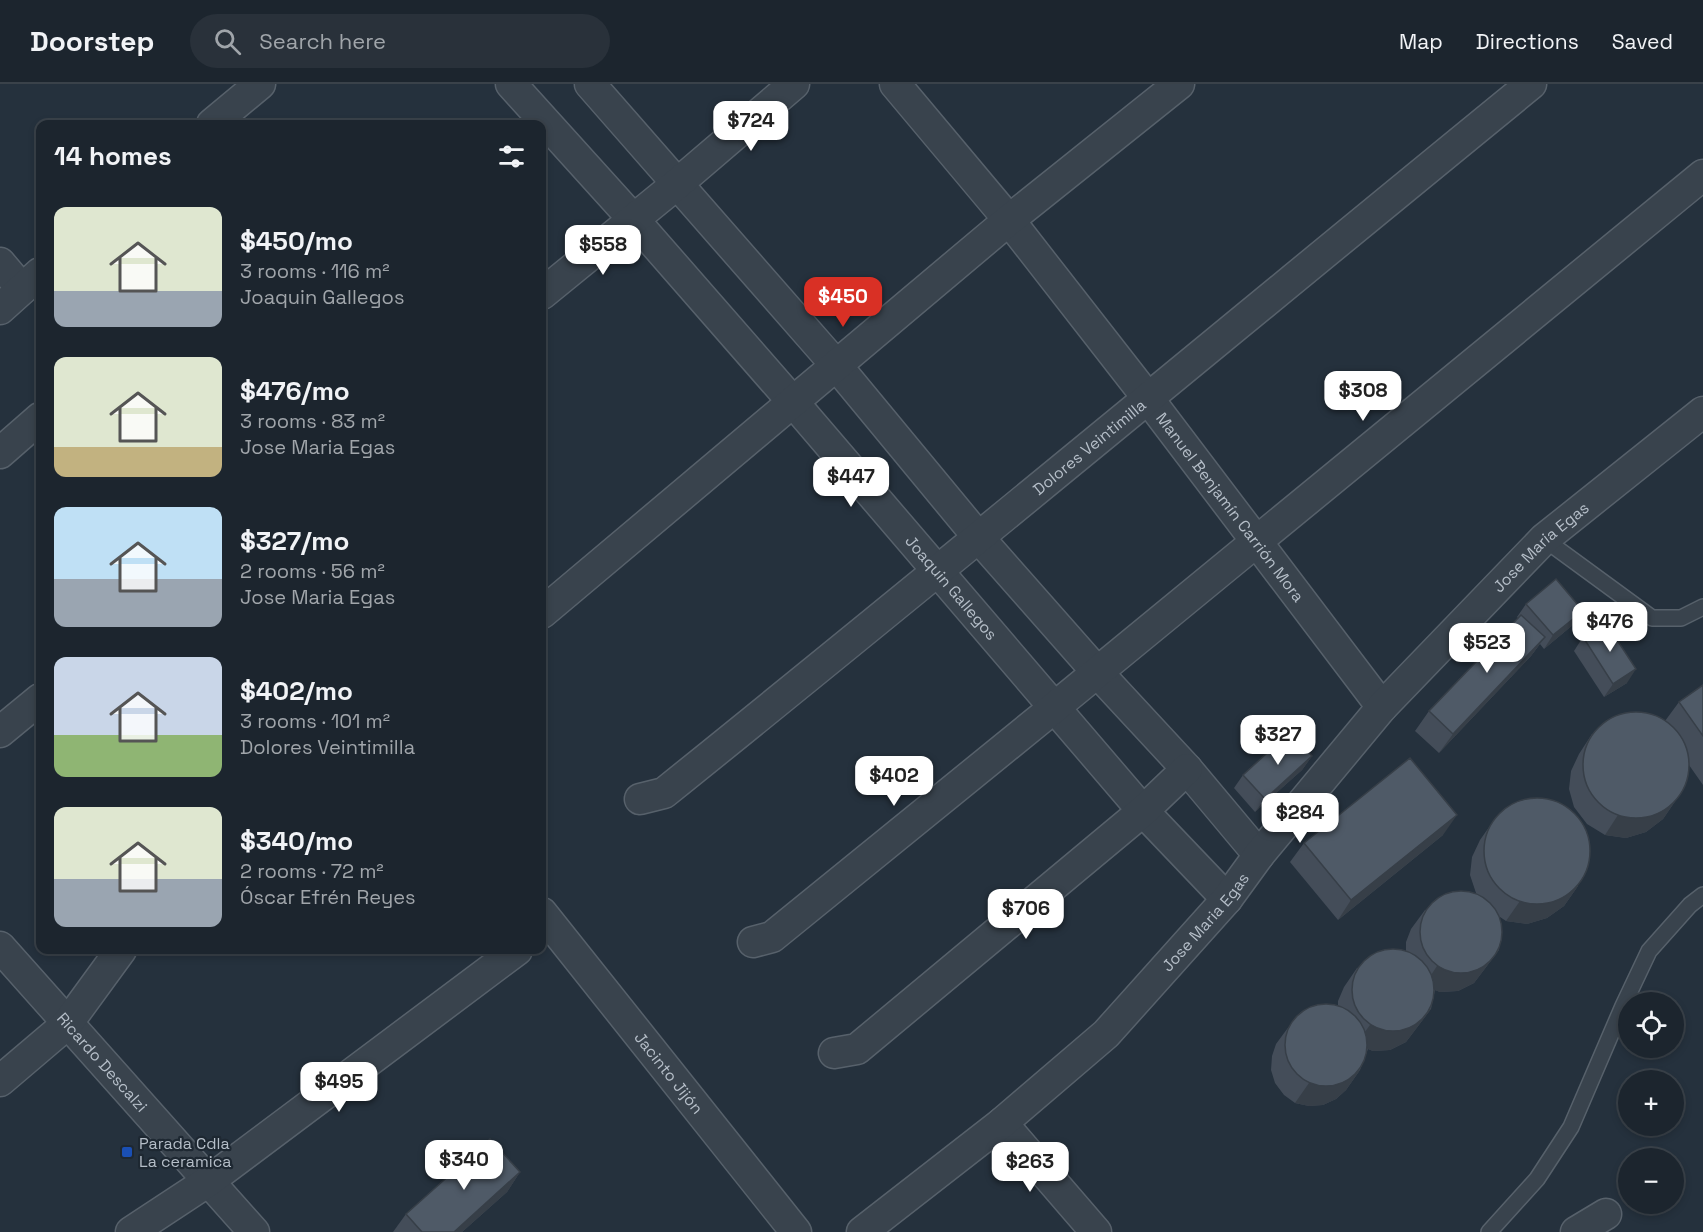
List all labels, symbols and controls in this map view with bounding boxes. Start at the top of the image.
search box [190,14,610,68]
text: Doorstep [30,23,154,59]
icon: search [211,25,244,58]
text: Search here [259,27,386,55]
text: Map [1399,28,1443,55]
text: Directions [1476,28,1579,55]
text: Saved [1612,28,1673,55]
pin: $724 [715,101,787,152]
text: $724 [727,107,775,133]
text: 14 homes [54,139,172,173]
icon: filters [495,140,528,173]
text: $450/mo [240,224,353,258]
pin: $558 [567,225,639,276]
icon: home [102,231,174,303]
text: $558 [579,231,627,257]
text: 3 rooms · 116 m² [240,258,390,284]
pin: $450 [807,277,879,328]
text: $450 [818,283,868,309]
text: Joaquin Gallegos [240,284,404,310]
pin: $308 [1327,371,1399,422]
text: $476/mo [240,374,350,408]
text: $308 [1338,377,1388,403]
icon: home [102,381,174,453]
street label: Dolores Veintimilla [1028,394,1150,499]
text: 3 rooms · 83 m² [240,408,385,434]
street label: Manuel Benjamín Carrión Mora [1152,408,1309,606]
text: Jose Maria Egas [240,434,395,460]
pin: $447 [815,457,887,508]
text: $447 [827,463,875,489]
street label: Jose Maria Egas [1488,497,1593,597]
text: $327/mo [240,524,349,558]
icon: home [102,531,174,603]
street label: Joaquin Gallegos [901,531,1002,644]
text: 2 rooms · 56 m² [240,558,385,584]
text: Jose Maria Egas [240,584,395,610]
pin: $476 [1574,602,1646,653]
text: $476 [1586,608,1634,634]
pin: $523 [1451,623,1523,674]
text: $523 [1463,629,1511,655]
text: $402/mo [240,674,353,708]
icon: home [102,681,174,753]
text: 3 rooms · 101 m² [240,708,390,734]
pin: $327 [1242,715,1314,766]
text: $327 [1254,721,1302,747]
text: Dolores Veintimilla [240,734,415,760]
pin: $402 [858,756,930,807]
text: $402 [869,762,919,788]
pin: $284 [1264,793,1336,844]
text: $284 [1276,799,1324,825]
text: $340/mo [240,824,353,858]
icon: home [102,831,174,903]
text: 2 rooms · 72 m² [240,858,384,884]
street label: Jose Maria Egas [1157,868,1253,976]
text: Óscar Efrén Reyes [240,884,416,910]
pin: $706 [990,889,1062,940]
text: $706 [1002,895,1050,921]
map controls [1618,992,1684,1214]
button: locate [1618,992,1684,1058]
street label: Ricardo Descalzi [53,1008,152,1116]
street label: Jacinto Jijón [630,1027,708,1118]
pin: $495 [303,1062,375,1113]
text: $495 [314,1068,364,1094]
button: + [1618,1070,1684,1136]
place label: Parada Cdla La ceramica [139,1133,232,1172]
pin: $340 [428,1140,500,1191]
pin: $263 [994,1142,1066,1193]
marker: Parada Cdla La ceramica [120,1145,134,1159]
text: $340 [439,1146,489,1172]
text: $263 [1006,1148,1054,1174]
button: − [1618,1148,1684,1214]

